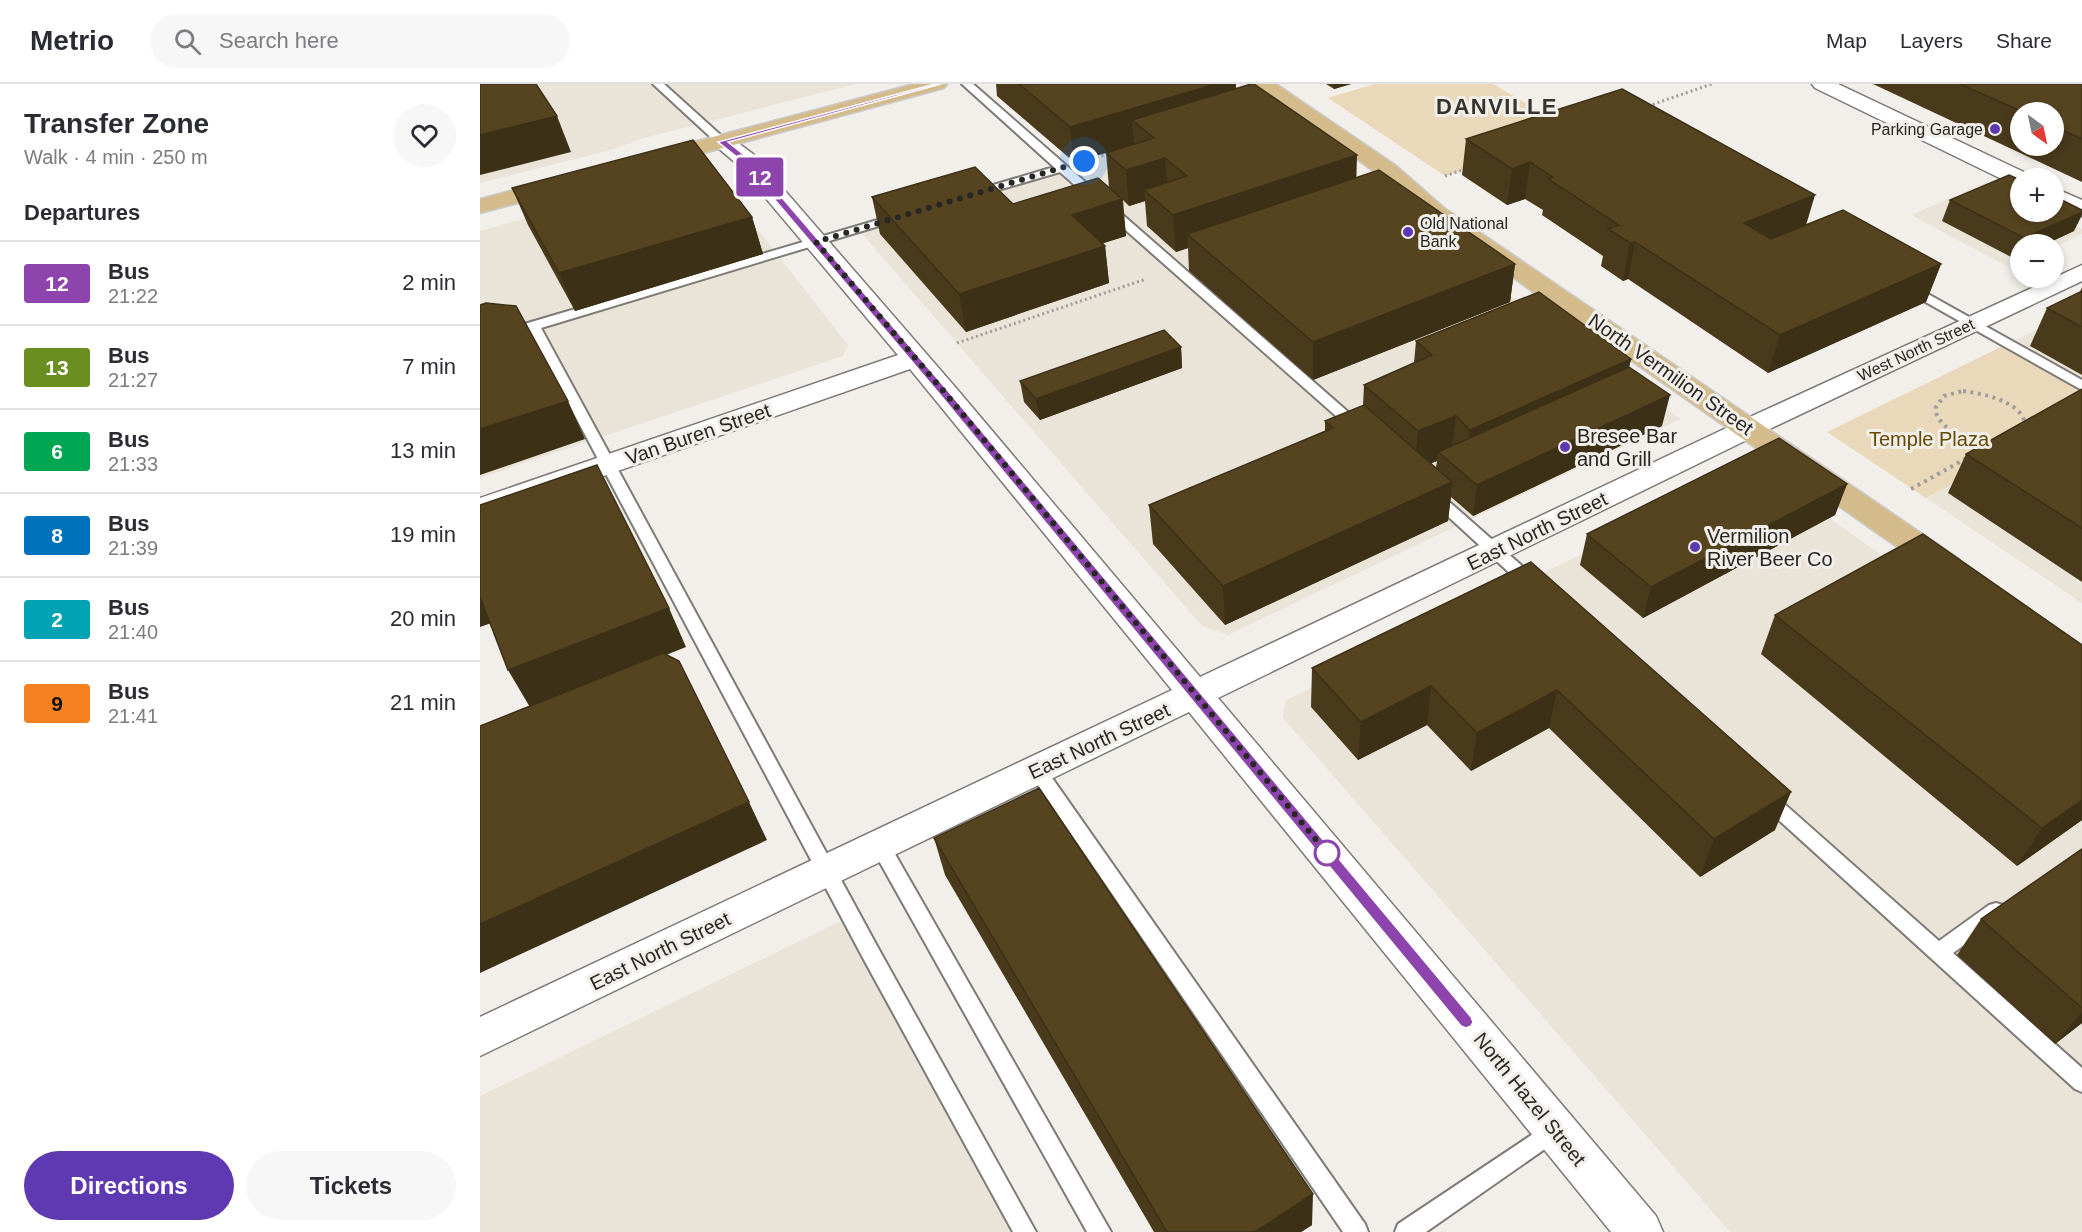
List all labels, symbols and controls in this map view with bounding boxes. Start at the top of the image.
search box [150,14,570,68]
text: Metrio [30,25,114,56]
icon: search [171,25,204,58]
text: Search here [219,28,339,53]
text: Map [1826,29,1867,52]
text: Layers [1900,29,1963,52]
text: Share [1996,29,2052,52]
district label: DANVILLE [1436,94,1558,119]
north arrow [2010,102,2064,156]
map controls [2010,102,2064,288]
button: heart [393,104,456,167]
text: Transfer Zone [24,108,209,139]
place label: Parking Garage [1871,121,1983,138]
marker: Parking Garage [1988,122,2002,136]
text: Walk · 4 min · 250 m [24,146,208,168]
your location [1069,146,1099,176]
line badge: 12 [733,158,787,196]
text: 12 [748,166,772,189]
button: + [2010,168,2064,222]
text: Departures [24,200,140,225]
place label: Old National Bank [1420,215,1508,250]
marker: Old National Bank [1401,225,1415,239]
button: − [2010,234,2064,288]
text: Bus [108,259,150,284]
text: 2 min [402,270,456,295]
text: 12 [45,272,69,295]
text: 21:22 [108,285,158,307]
street label: North Vermilion Street [1585,309,1758,439]
street label: West North Street [1855,315,1978,385]
text: Bus [108,343,150,368]
text: 7 min [402,354,456,379]
text: 13 [45,356,69,379]
text: 21:27 [108,369,158,391]
street label: Van Buren Street [623,399,774,469]
place label: Bresee Bar and Grill [1577,425,1677,470]
text: Bus [108,427,150,452]
park label: Temple Plaza [1869,428,1990,450]
text: 13 min [390,438,456,463]
text: 6 [51,440,63,463]
marker: Bresee Bar and Grill [1558,440,1572,454]
text: 21:33 [108,453,158,475]
street label: East North Street [1463,487,1611,575]
text: Bus [108,511,150,536]
text: 19 min [390,522,456,547]
text: 8 [51,524,63,547]
place label: Vermilion River Beer Co [1707,525,1833,570]
text: 21:39 [108,537,158,559]
marker: Vermilion River Beer Co [1688,540,1702,554]
text: Bus [108,595,150,620]
text: 20 min [390,606,456,631]
text: 2 [51,608,63,631]
text: 21:40 [108,621,158,643]
text: Bus [108,679,150,704]
text: 21 min [390,690,456,715]
text: 9 [51,692,63,715]
street label: East North Street [1025,698,1174,783]
text: 21:41 [108,705,158,727]
unlabelled marker [1314,840,1340,866]
street label: East North Street [586,907,734,995]
street label: North Hazel Street [1470,1028,1591,1170]
button: Directions [24,1151,234,1220]
button: Tickets [246,1151,456,1220]

